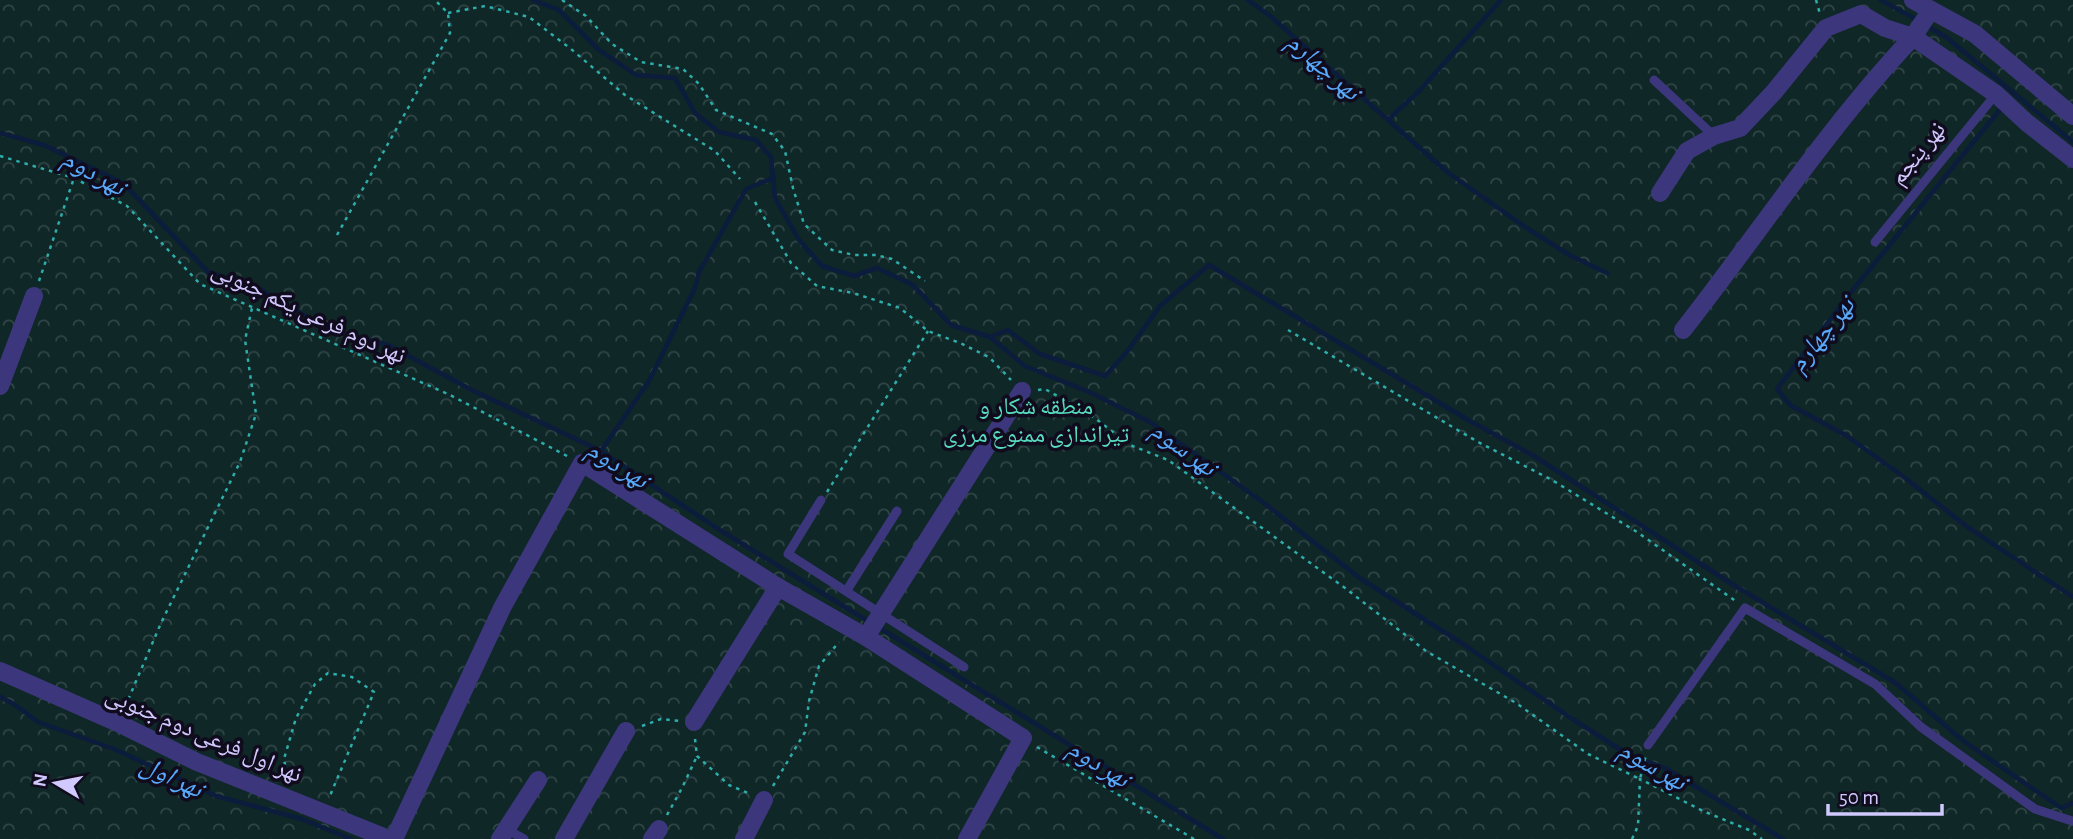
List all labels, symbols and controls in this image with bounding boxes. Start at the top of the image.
water label: نهر چهارم [1280,28,1367,110]
street label: نهر پنجم [1885,118,1952,192]
water label: نهر دوم [56,145,132,205]
street label: نهر دوم فرعی یکم جنوبی [207,257,409,371]
water label: نهر چهارم [1784,290,1864,379]
park label: منطقه شکار و تیراندازی ممنوع مرزی [943,395,1129,449]
water label: نهر سوم [1144,417,1224,485]
water label: نهر دوم [581,436,656,498]
street label: نهر اول فرعی دوم جنوبی [102,680,306,788]
water label: نهر دوم [1062,735,1137,797]
water label: نهر سوم [1613,736,1694,800]
north arrow [21,748,91,818]
water label: نهر اول [136,748,208,804]
text: N [30,772,51,788]
scale bar [1828,772,1942,816]
text: 50 m [1839,787,1879,808]

